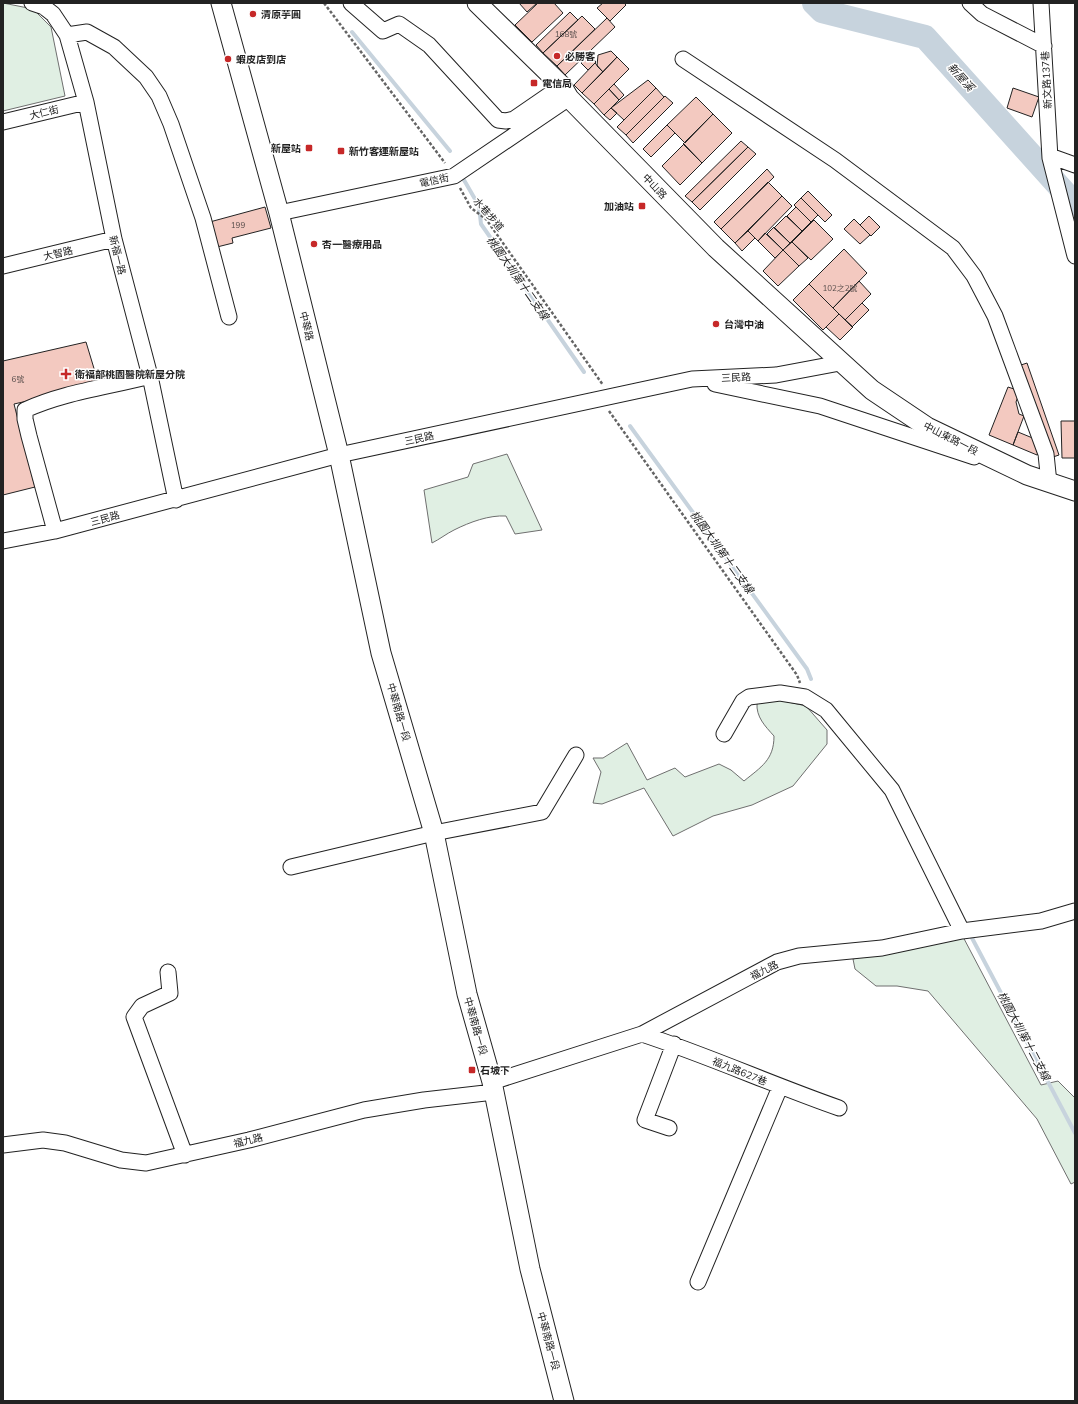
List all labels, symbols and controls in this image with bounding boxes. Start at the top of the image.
place label: 清原芋圓 [261,8,301,21]
marker: 清原芋圓 [248,9,258,19]
house number: 168號 [555,29,577,39]
place label: 必勝客 [565,50,596,63]
marker: 必勝客 [552,51,562,61]
street label: 新文路137巷 [1038,51,1055,109]
place label: 蝦皮店到店 [236,53,286,66]
marker: 蝦皮店到店 [223,54,233,64]
water label: 新屋溪 [945,60,979,95]
place label: 電信局 [542,77,572,90]
marker: 電信局 [529,78,539,88]
street label: 大仁街 [28,103,60,122]
place label: 新屋站 [271,142,301,155]
marker: 新屋站 [304,143,314,153]
place label: 新竹客運新屋站 [349,145,419,158]
marker: 新竹客運新屋站 [336,146,346,156]
street label: 電信街 [418,171,450,190]
street label: 中山路 [640,171,670,202]
street label: 水巷步道 [471,195,507,234]
place label: 加油站 [604,200,634,213]
marker: 加油站 [637,201,647,211]
house number: 199 [231,220,245,230]
water label: 桃園大圳第十二支線 [484,233,553,324]
street label: 新福一路 [106,234,129,276]
place label: 杏一醫療用品 [321,238,382,251]
marker: 杏一醫療用品 [309,239,319,249]
street label: 大智路 [42,244,74,263]
house number: 102之2號 [822,283,858,293]
street label: 中華路 [297,310,316,342]
place label: 台灣中油 [724,318,764,331]
marker: 台灣中油 [711,319,721,329]
marker: 衛福部桃園醫院新屋分院 [60,368,72,380]
place label: 衛福部桃園醫院新屋分院 [74,368,185,381]
street label: 三民路 [721,370,751,385]
house number: 6號 [12,374,24,384]
street label: 中山東路一段 [921,419,980,458]
street label: 三民路 [403,429,435,448]
street label: 三民路 [89,508,121,529]
water label: 桃園大圳第十二支線 [687,508,758,598]
street label: 中華南路一段 [384,682,413,743]
street label: 福九路 [748,958,781,983]
water label: 桃園大圳第十二支線 [995,989,1054,1085]
street label: 中華南路一段 [461,996,490,1057]
street label: 福九路627巷 [710,1055,769,1088]
place label: 石坡下 [480,1064,510,1077]
marker: 石坡下 [467,1065,477,1075]
street label: 福九路 [232,1131,264,1150]
street label: 中華南路一段 [534,1310,563,1372]

